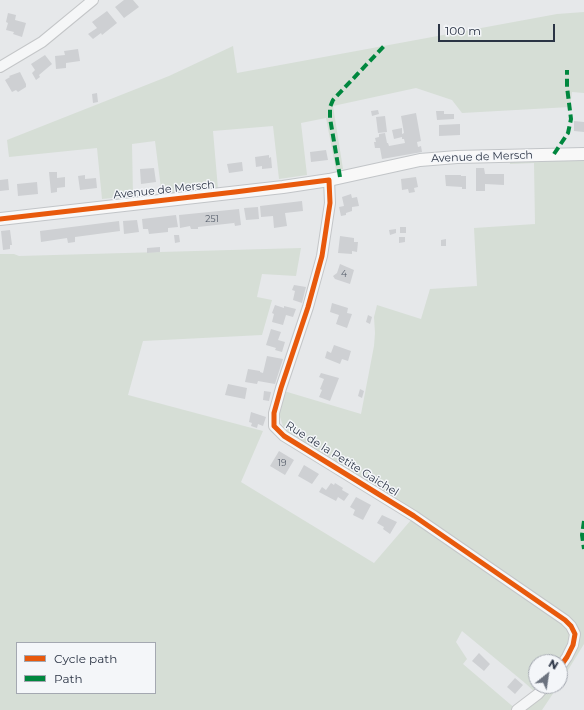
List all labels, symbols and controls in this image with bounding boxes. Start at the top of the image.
scale bar [440,16,557,42]
text: 100 m [445,23,481,38]
street label: Avenue de Mersch [431,149,533,165]
street label: Avenue de Mersch [113,178,215,202]
house number: 251 [205,214,219,224]
house number: 4 [341,269,347,279]
street label: Rue de la Petite Gaichel [283,419,401,499]
house number: 19 [278,458,286,468]
legend [16,642,156,694]
text: Cycle path [54,651,117,666]
north arrow [528,654,568,694]
text: N [546,656,561,673]
text: Path [54,671,83,686]

